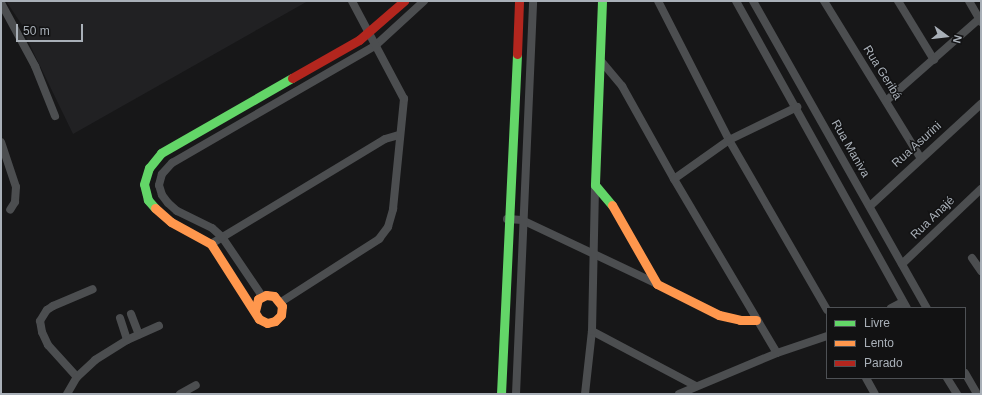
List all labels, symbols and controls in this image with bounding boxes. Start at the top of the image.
scale bar [18,16,85,42]
north arrow [926,16,966,56]
text: 50 m [23,24,50,38]
text: N [951,34,964,44]
street label: Rua Geribá [860,43,904,103]
street label: Rua Maniva [828,118,872,180]
street label: Rua Asurini [889,119,945,171]
street label: Rua Anajé [908,193,958,243]
legend [826,307,966,379]
text: Livre [864,316,890,330]
text: Lento [864,336,894,350]
text: Parado [864,356,903,370]

